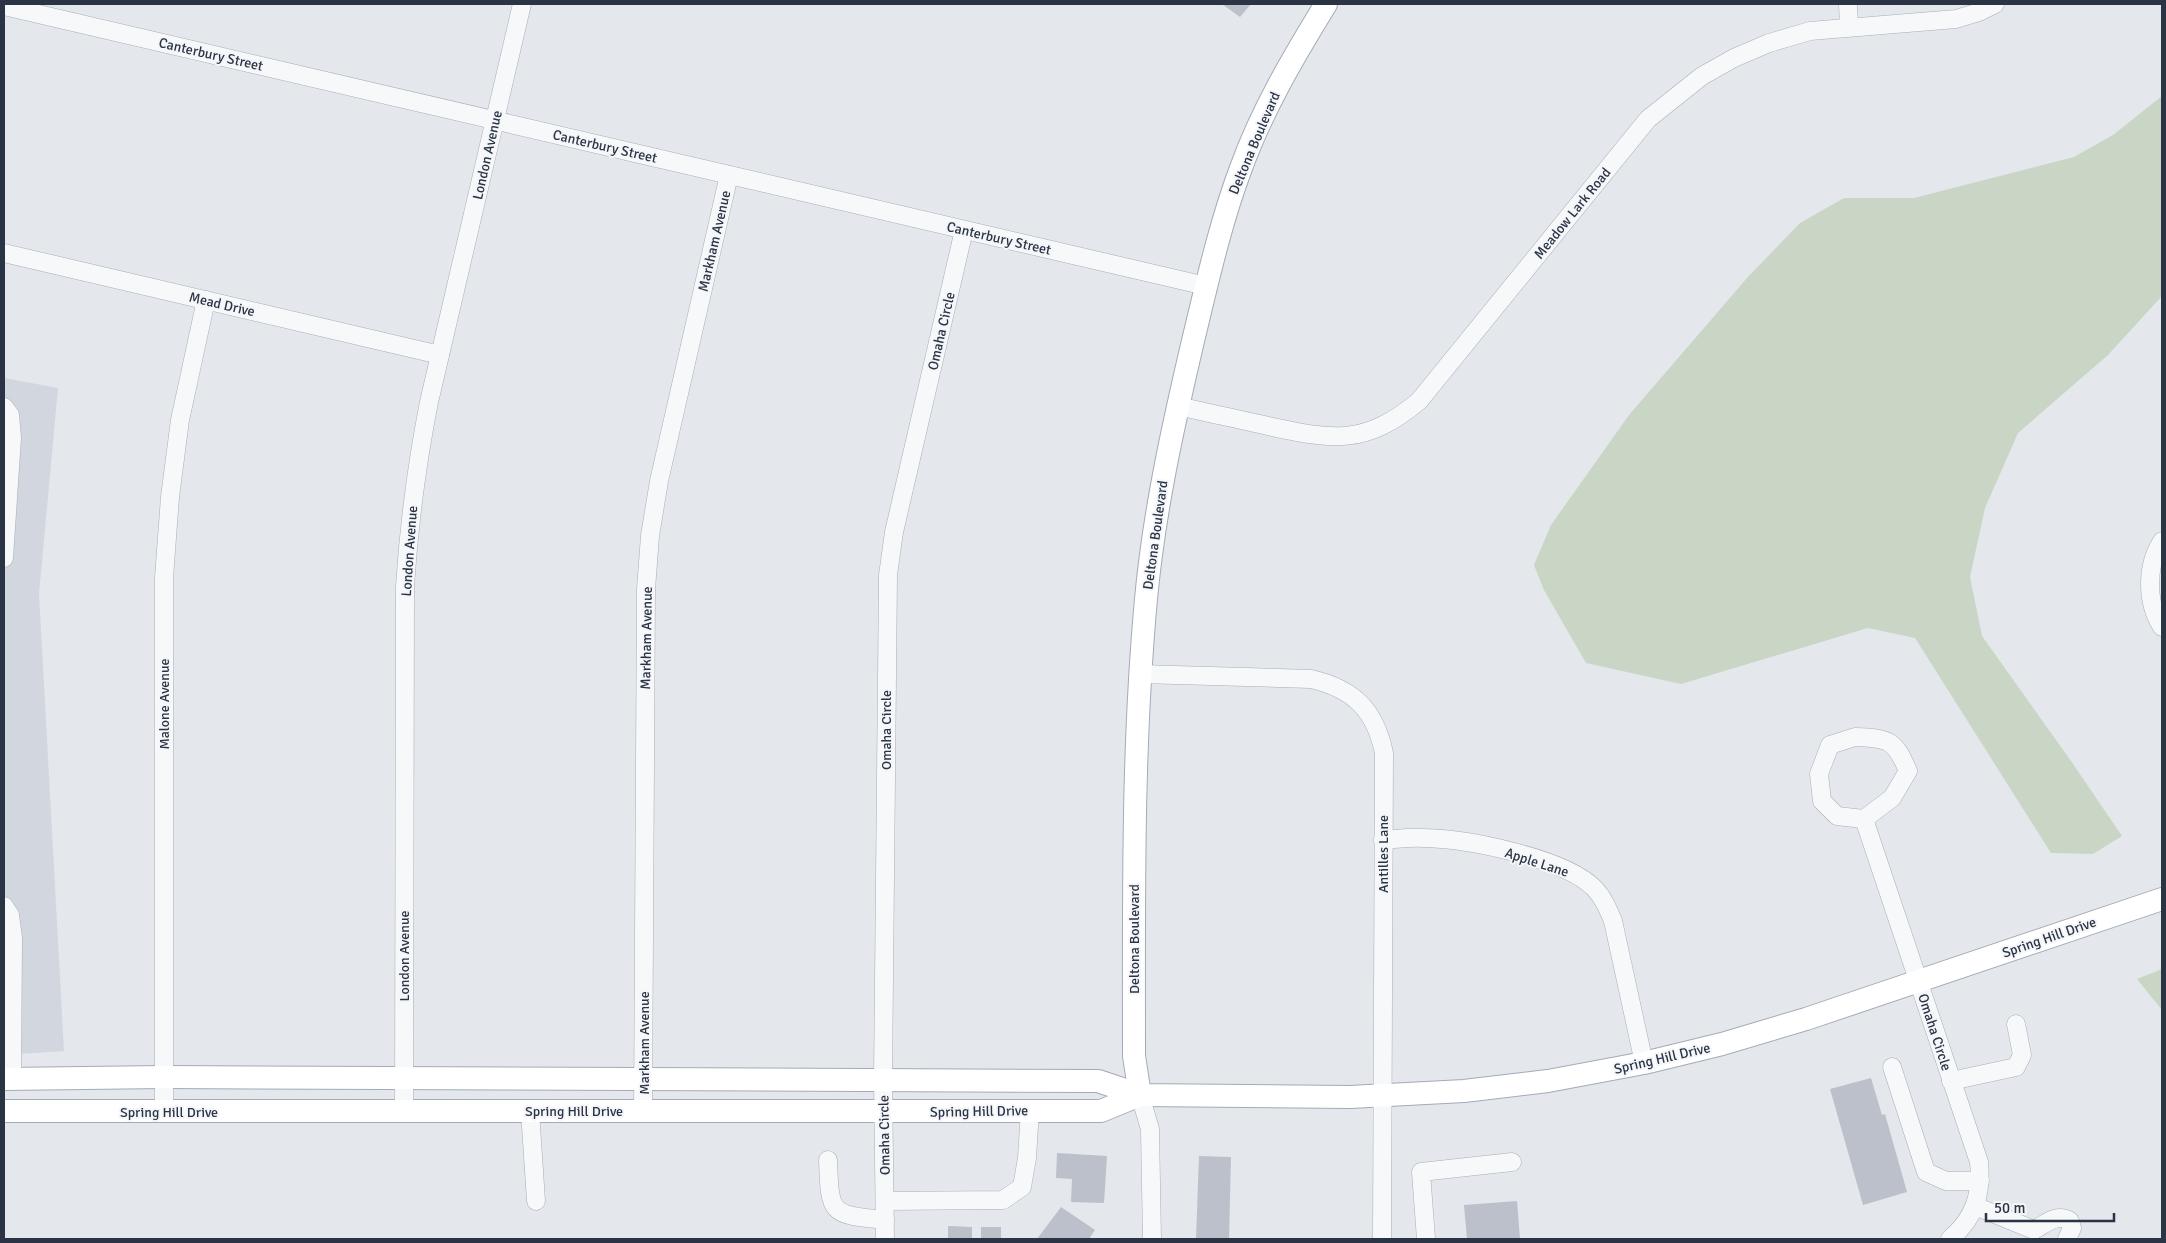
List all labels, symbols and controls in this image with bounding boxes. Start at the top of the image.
street label: Canterbury Street [157,34,265,75]
street label: Deltona Boulevard [1225,89,1284,197]
street label: London Avenue [469,109,506,201]
street label: Canterbury Street [551,126,659,167]
street label: Meadow Lark Road [1530,164,1614,262]
street label: Markham Avenue [695,189,734,293]
street label: Canterbury Street [945,218,1053,259]
street label: Mead Drive [187,289,257,320]
street label: Omaha Circle [924,290,959,372]
street label: Deltona Boulevard [1139,479,1172,591]
street label: London Avenue [398,505,421,597]
street label: Markham Avenue [637,586,656,690]
street label: Malone Avenue [156,658,173,750]
street label: Omaha Circle [878,690,895,770]
street label: Antilles Lane [1375,815,1392,893]
street label: Apple Lane [1503,844,1571,881]
street label: Deltona Boulevard [1126,884,1143,994]
street label: London Avenue [396,910,413,1002]
street label: Spring Hill Drive [2000,913,2098,961]
street label: Markham Avenue [636,991,653,1095]
street label: Omaha Circle [1914,991,1955,1073]
street label: Spring Hill Drive [1612,1039,1712,1078]
street label: Omaha Circle [875,1095,894,1175]
street label: Spring Hill Drive [930,1102,1028,1121]
street label: Spring Hill Drive [525,1103,623,1120]
street label: Spring Hill Drive [120,1104,218,1121]
scale bar [1986,1190,2114,1222]
text: 50 m [1994,1199,2025,1217]

